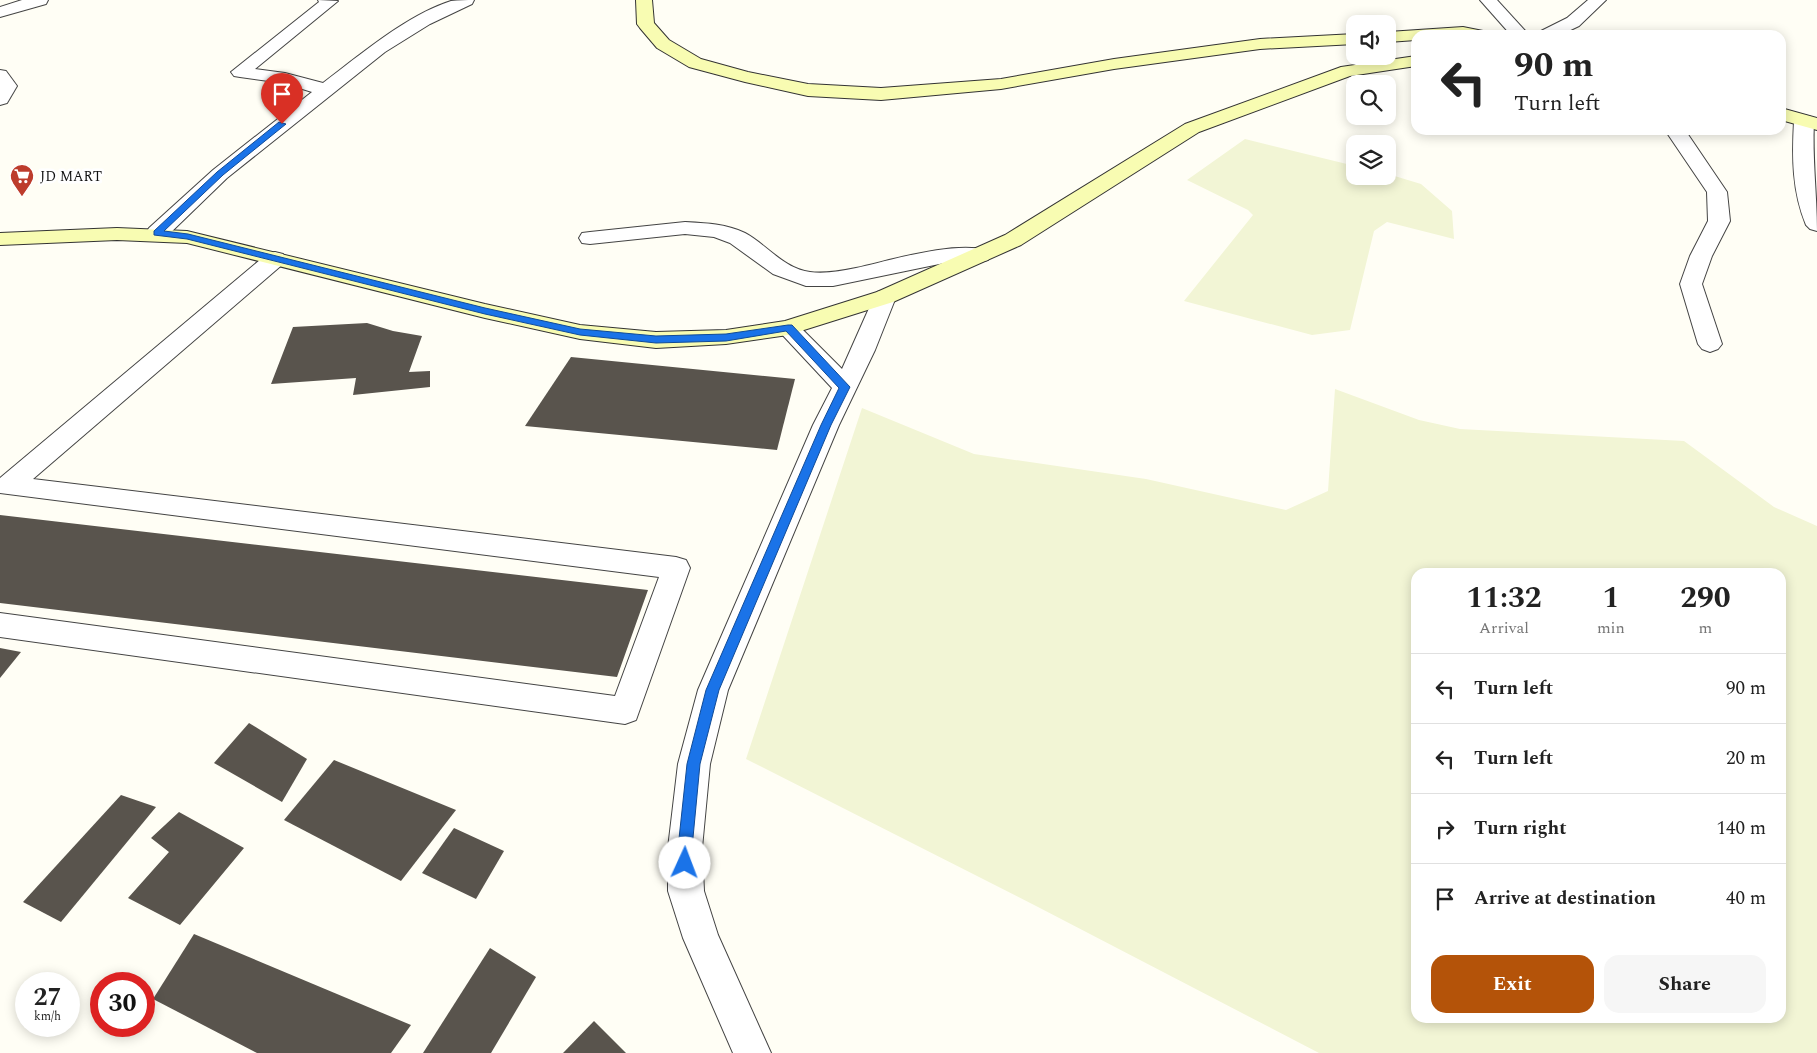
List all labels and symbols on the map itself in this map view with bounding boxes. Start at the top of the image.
pin [261,73,303,124]
supermarket icon: JD MART [9,163,35,197]
place label: JD MART [40,166,102,187]
position arrow [658,836,710,888]
speed limit sign: 30 [90,972,155,1037]

